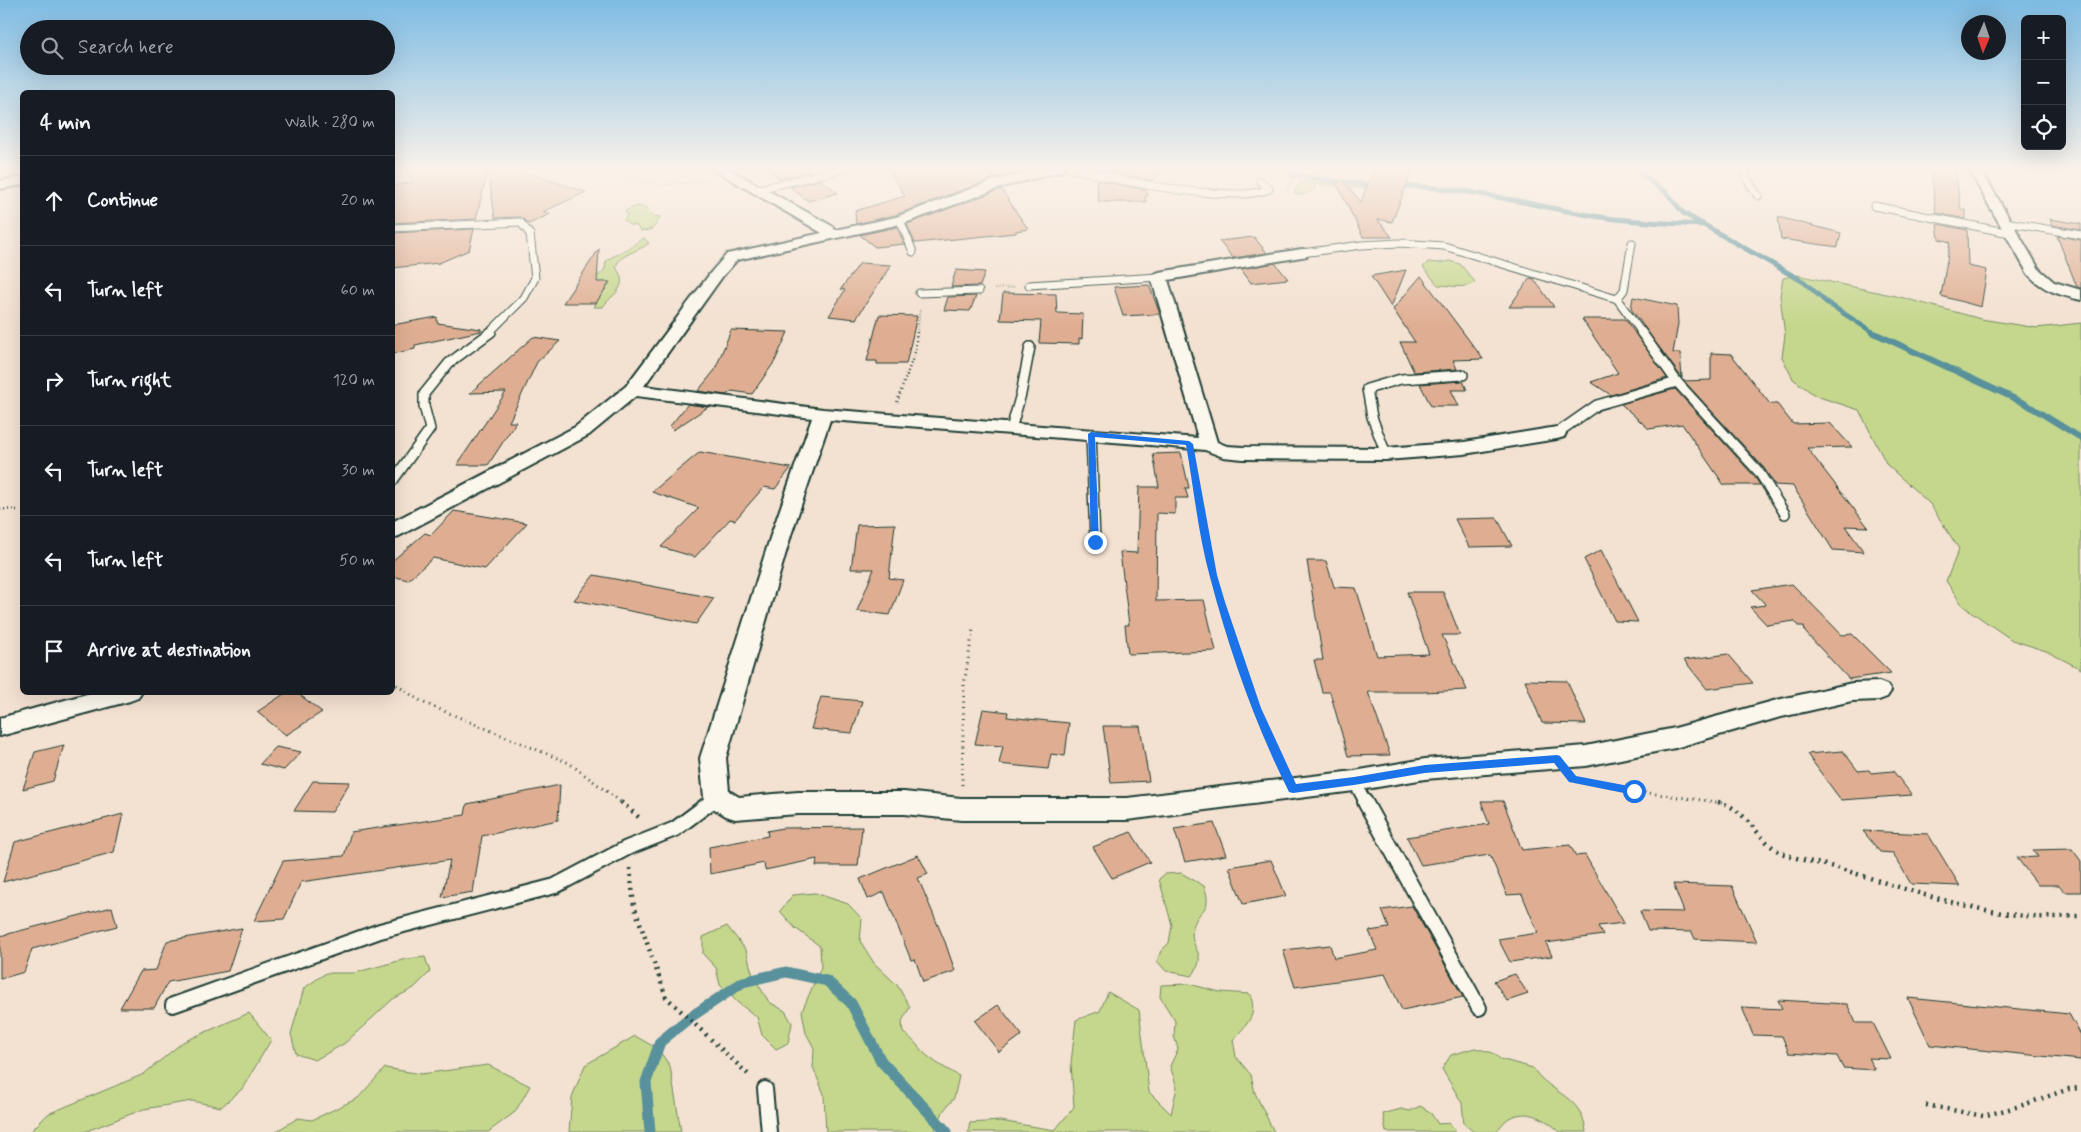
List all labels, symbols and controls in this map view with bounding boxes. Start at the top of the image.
north arrow [1961,15,2006,60]
map controls [2021,15,2066,150]
button: + [2021,15,2066,60]
search box [20,20,395,75]
icon: search [38,34,66,62]
text: Search here [78,35,174,60]
button: − [2021,60,2066,105]
button: locate [2021,105,2066,150]
text: 4 min [40,109,91,137]
text: Walk · 280 m [285,112,375,133]
icon: ahead [40,187,68,215]
text: Continue [87,188,158,213]
text: 20 m [341,190,375,211]
icon: left [40,277,68,305]
text: Turn left [87,278,163,303]
text: 60 m [341,280,375,301]
icon: right [40,367,68,395]
text: Turn right [87,368,171,393]
text: 120 m [333,370,375,391]
icon: left [40,457,68,485]
text: Turn left [87,458,163,483]
text: 30 m [342,460,375,481]
route end [1084,531,1107,554]
icon: left [40,547,68,575]
text: Turn left [87,548,163,573]
text: 50 m [339,550,375,571]
icon: arrive [40,637,68,665]
text: Arrive at destination [87,638,251,663]
route start [1623,780,1646,803]

